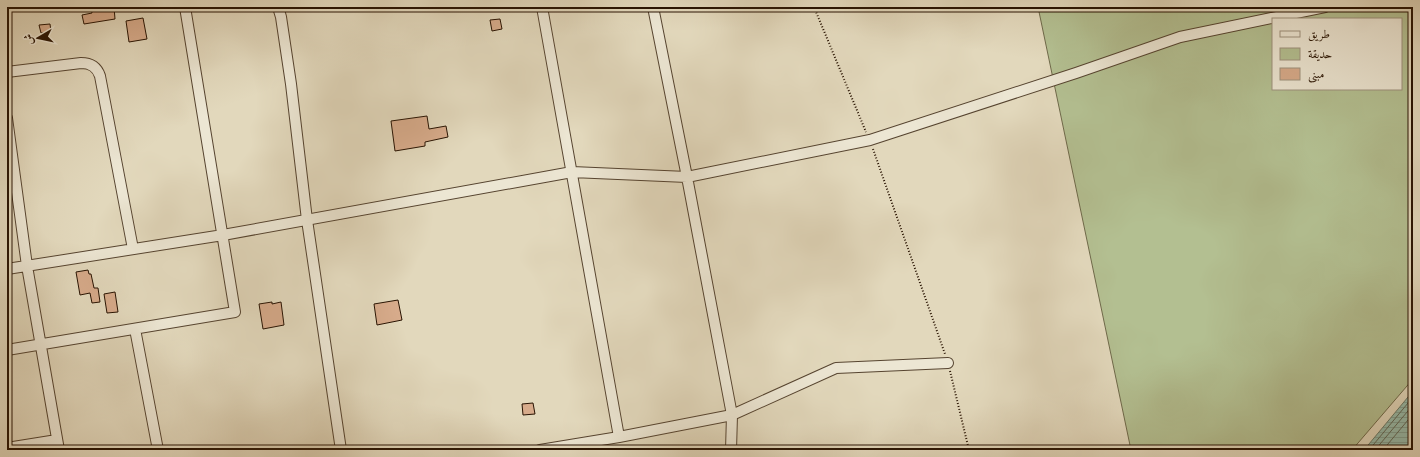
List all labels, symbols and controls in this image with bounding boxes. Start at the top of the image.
north arrow [18,18,58,58]
legend [1272,18,1402,90]
text: طريق [1308,27,1330,42]
text: ش [21,33,36,46]
text: حديقة [1308,47,1332,62]
text: مبنى [1308,67,1324,83]

